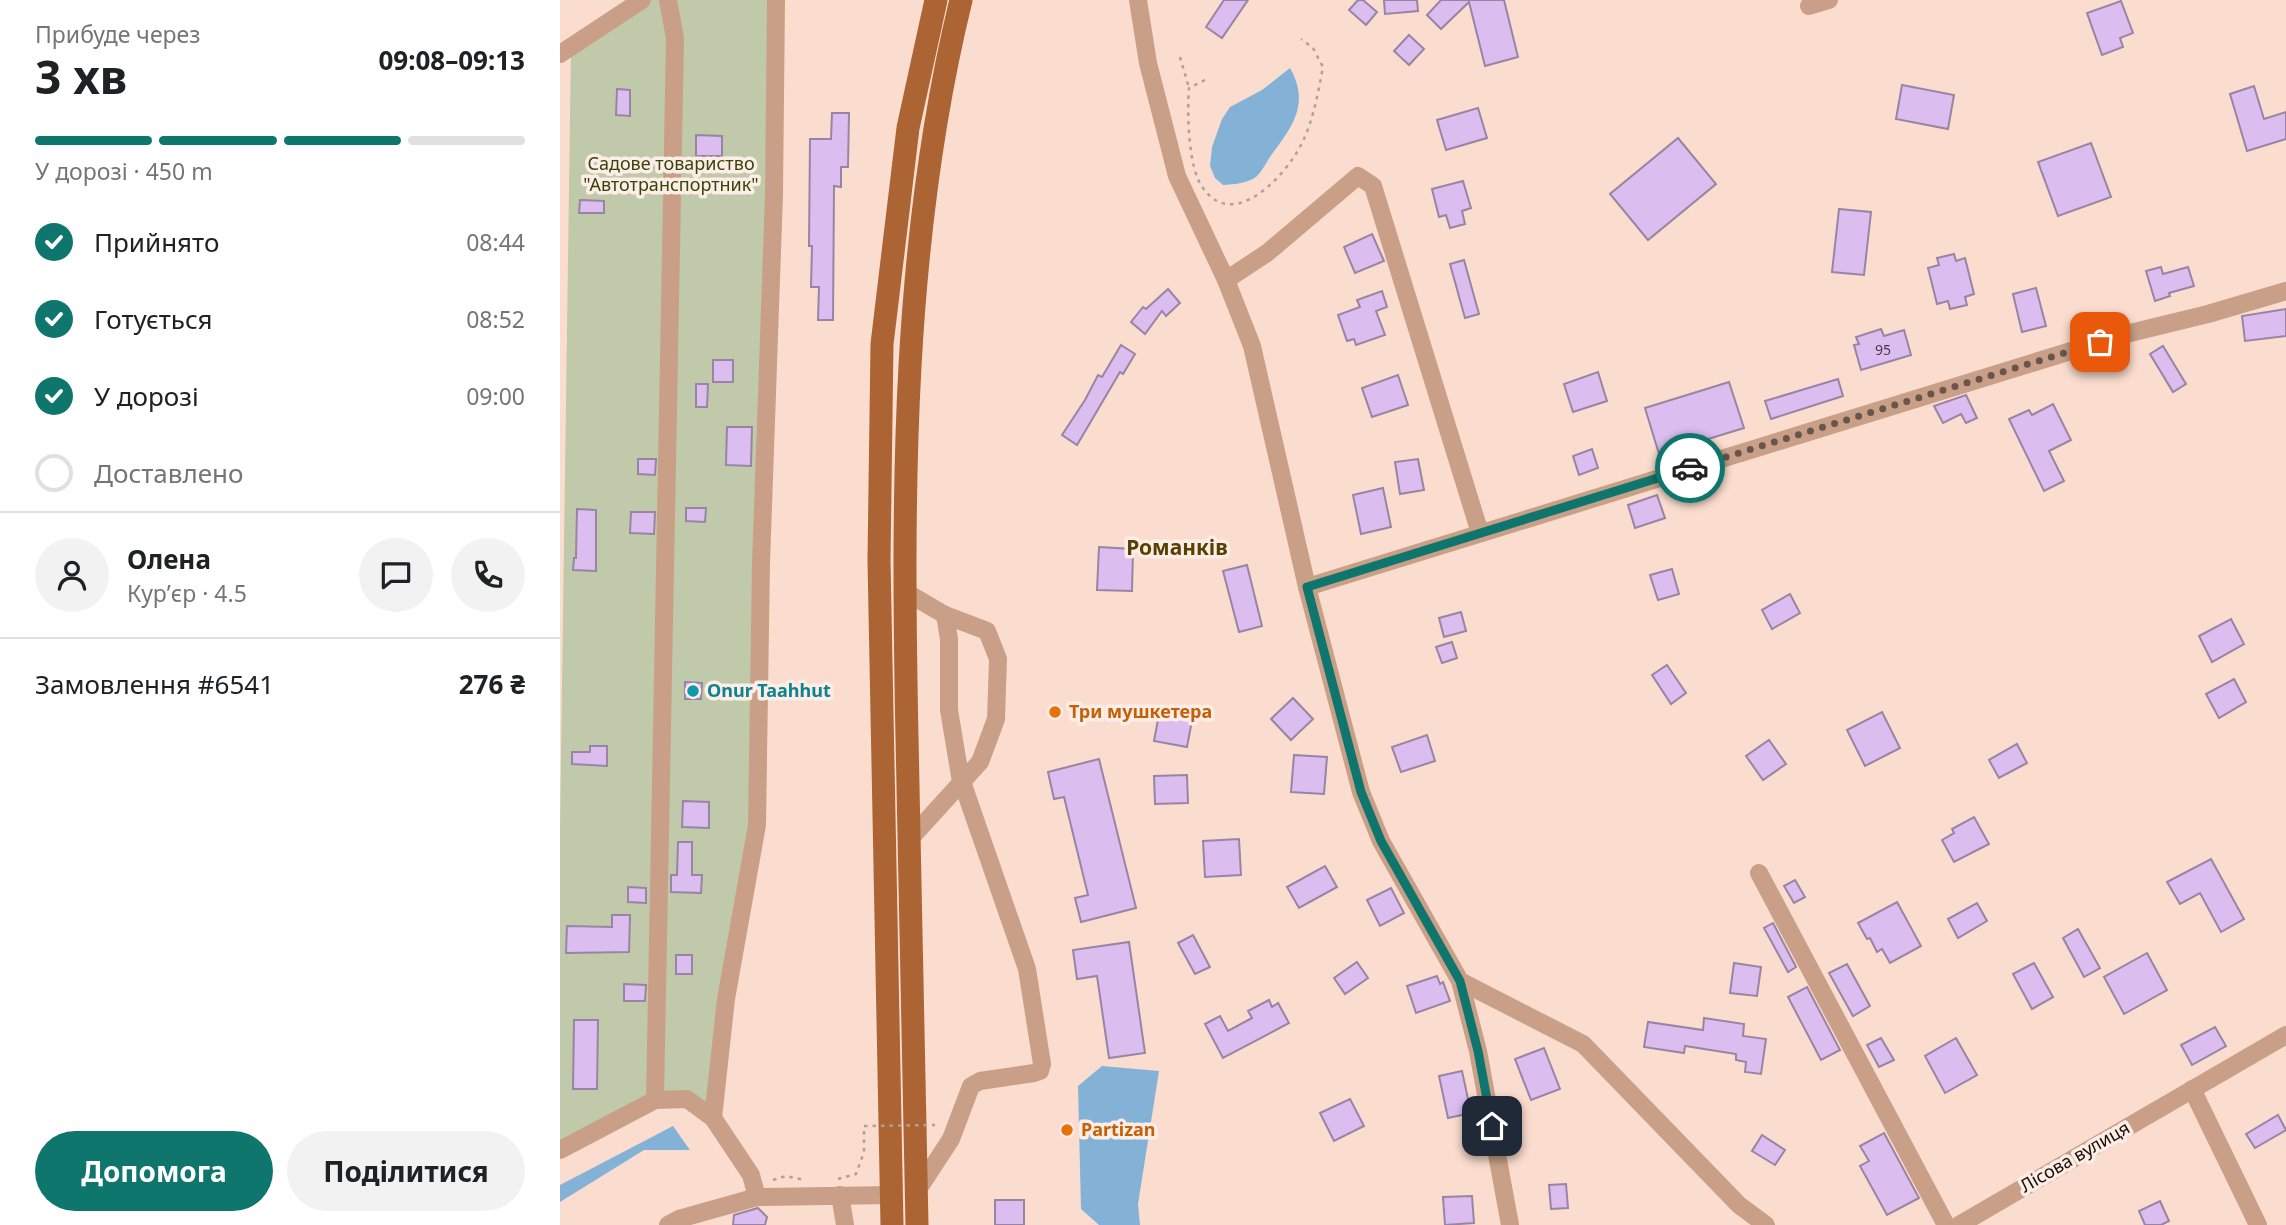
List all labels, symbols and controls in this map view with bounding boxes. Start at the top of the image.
text: Прибуде через [35,18,200,50]
text: 09:08–09:13 [378,42,525,78]
text: 3 хв [35,45,127,107]
park label: Садове товариство "Автотранспортник" [583,151,759,196]
text: У дорозі · 450 m [35,155,213,187]
icon: check [35,223,73,261]
text: Прийнято [94,224,219,260]
text: 08:44 [466,226,525,258]
icon: check [35,300,73,338]
text: Готується [94,301,213,337]
text: 08:52 [466,303,525,335]
pin [2070,312,2130,372]
icon: bag [2081,323,2119,361]
house number: 95 [1875,340,1891,359]
icon: check [35,377,73,415]
text: У дорозі [94,378,199,414]
text: 09:00 [466,380,525,412]
courier [1655,433,1725,503]
icon: car [1671,449,1709,487]
text: Доставлено [94,455,243,491]
district label: Романків [1126,533,1228,561]
button: person [35,538,109,612]
button: chat [359,538,433,612]
button: phone [451,538,525,612]
text: Олена [127,541,211,577]
text: Кур’єр · 4.5 [127,577,247,609]
text: Замовлення #6541 [35,666,274,702]
text: 276 ₴ [459,666,525,702]
place label: Onur Taahhut [707,678,831,702]
marker: Onur Taahhut [685,683,701,699]
place label: Три мушкетера [1069,699,1212,723]
marker: Три мушкетера [1047,704,1063,720]
pin [1462,1096,1522,1156]
icon: home [1473,1107,1511,1145]
street label: Лісова вулиця [2015,1115,2134,1197]
place label: Partizan [1081,1117,1156,1141]
marker: Partizan [1059,1122,1075,1138]
button: Допомога [35,1131,273,1211]
button: Поділитися [287,1131,525,1211]

